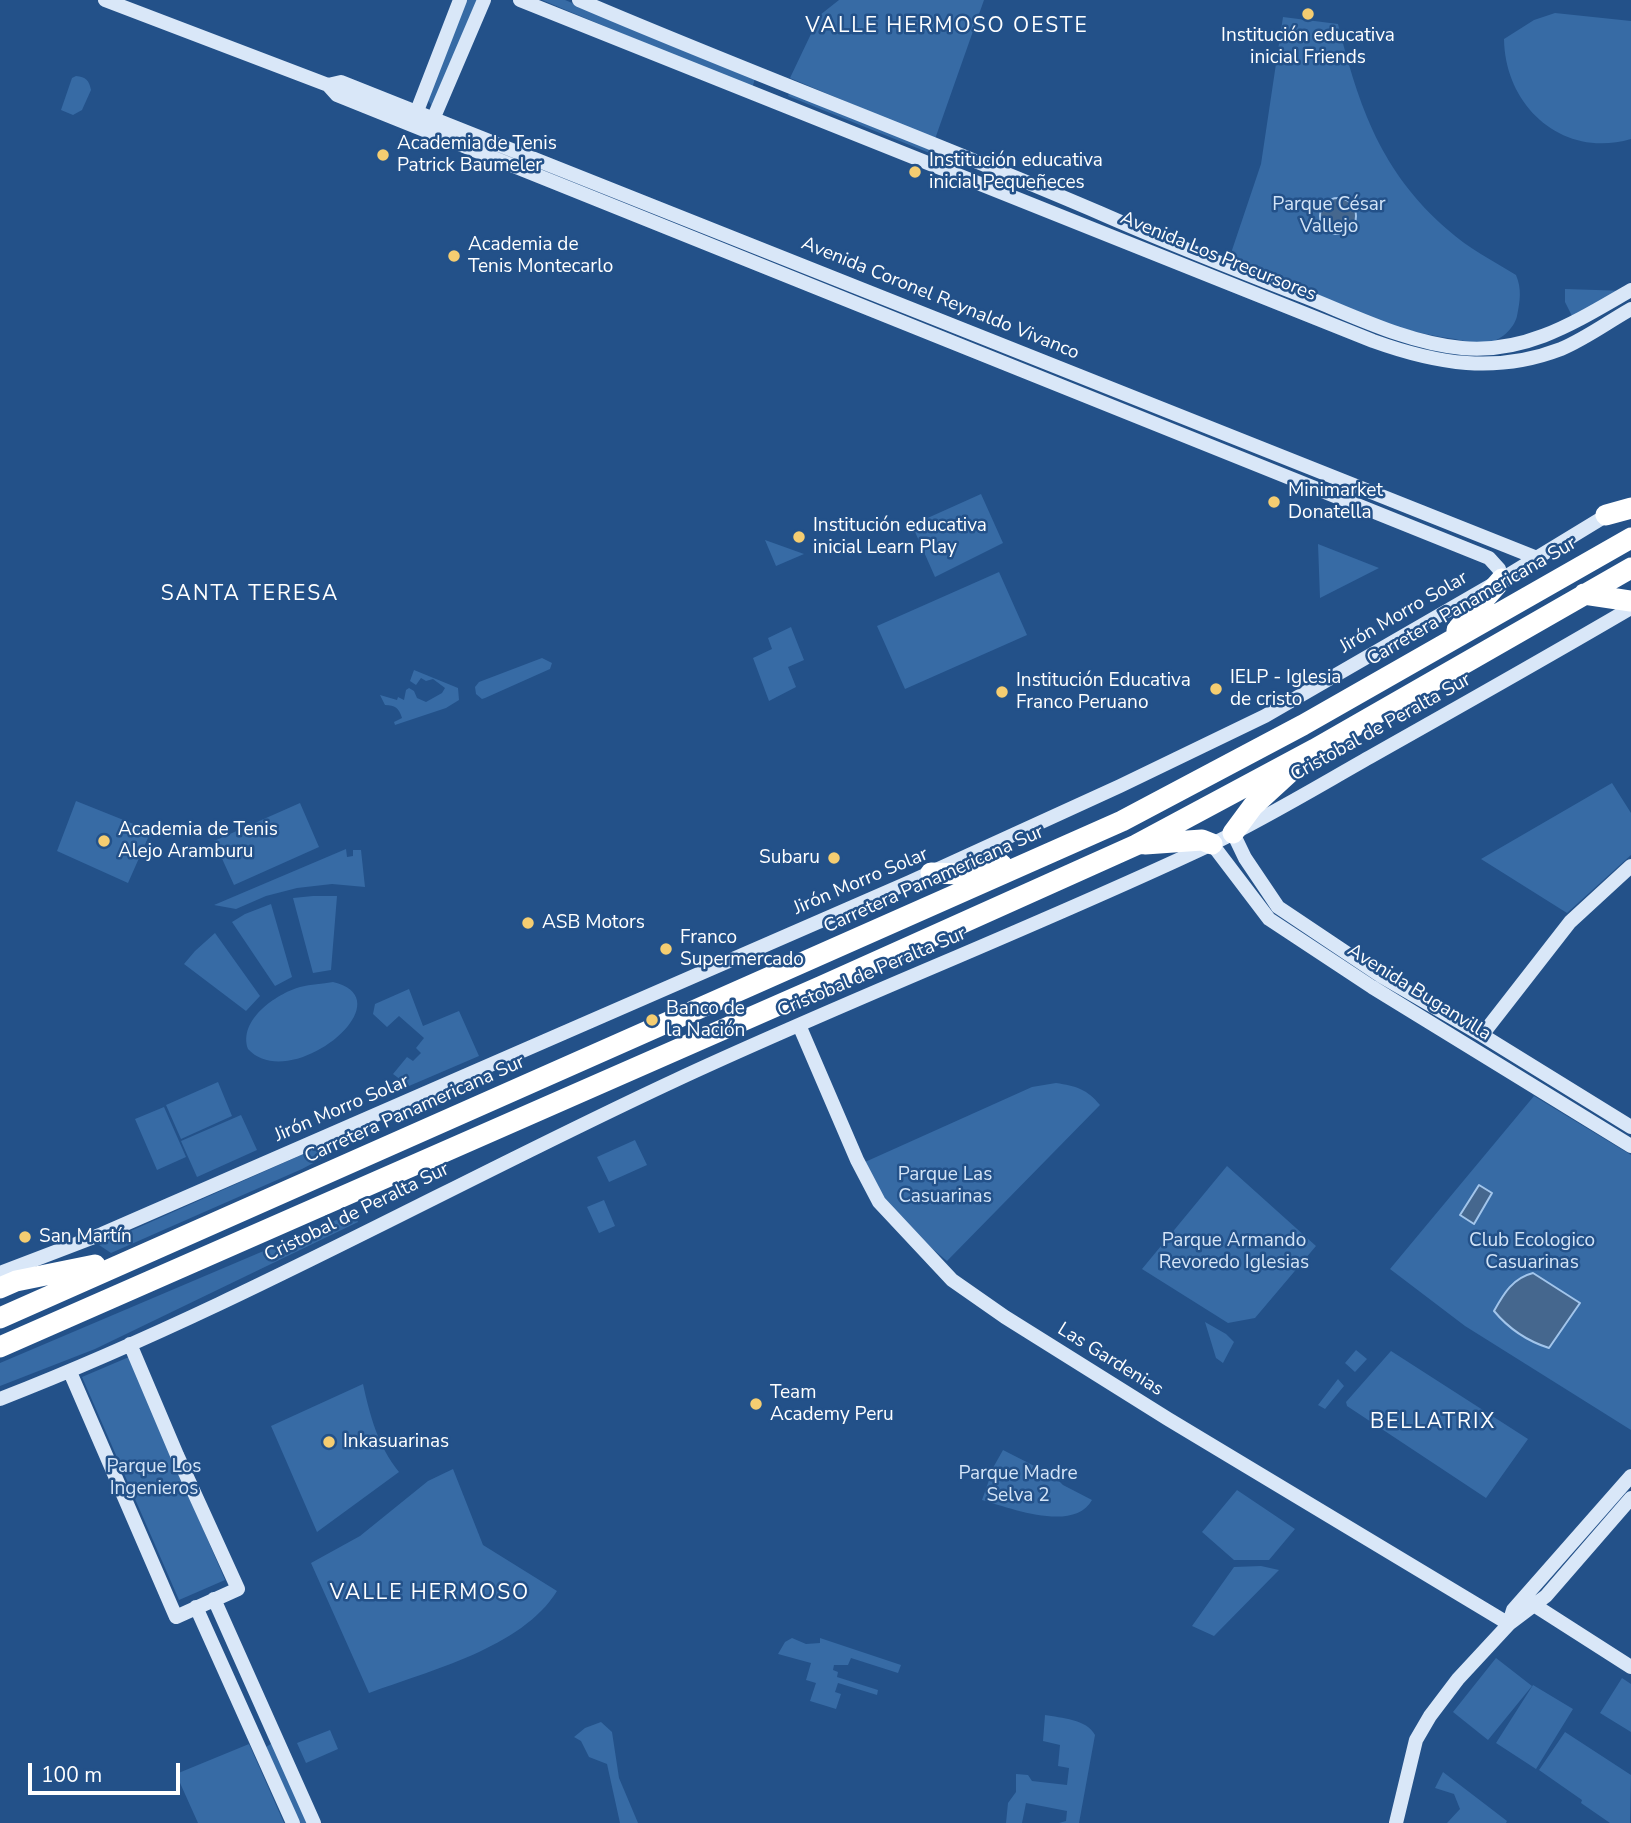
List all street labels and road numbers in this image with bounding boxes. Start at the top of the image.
street label: Avenida Los Precursores [1117,207,1319,307]
street label: Avenida Coronel Reynaldo Vivanco [798,233,1082,365]
street label: Carretera Panamericana Sur [1363,533,1581,671]
street label: Jirón Morro Solar [1336,567,1472,659]
street label: Cristobal de Peralta Sur [1287,669,1475,787]
street label: Carretera Panamericana Sur [821,821,1047,939]
street label: Jirón Morro Solar [790,843,932,921]
street label: Cristobal de Peralta Sur [774,923,970,1023]
street label: Avenida Buganvilla [1343,940,1495,1046]
street label: Carretera Panamericana Sur [302,1051,528,1169]
street label: Jirón Morro Solar [271,1070,413,1148]
street label: Cristobal de Peralta Sur [261,1158,453,1268]
street label: Las Gardenias [1053,1318,1167,1402]

